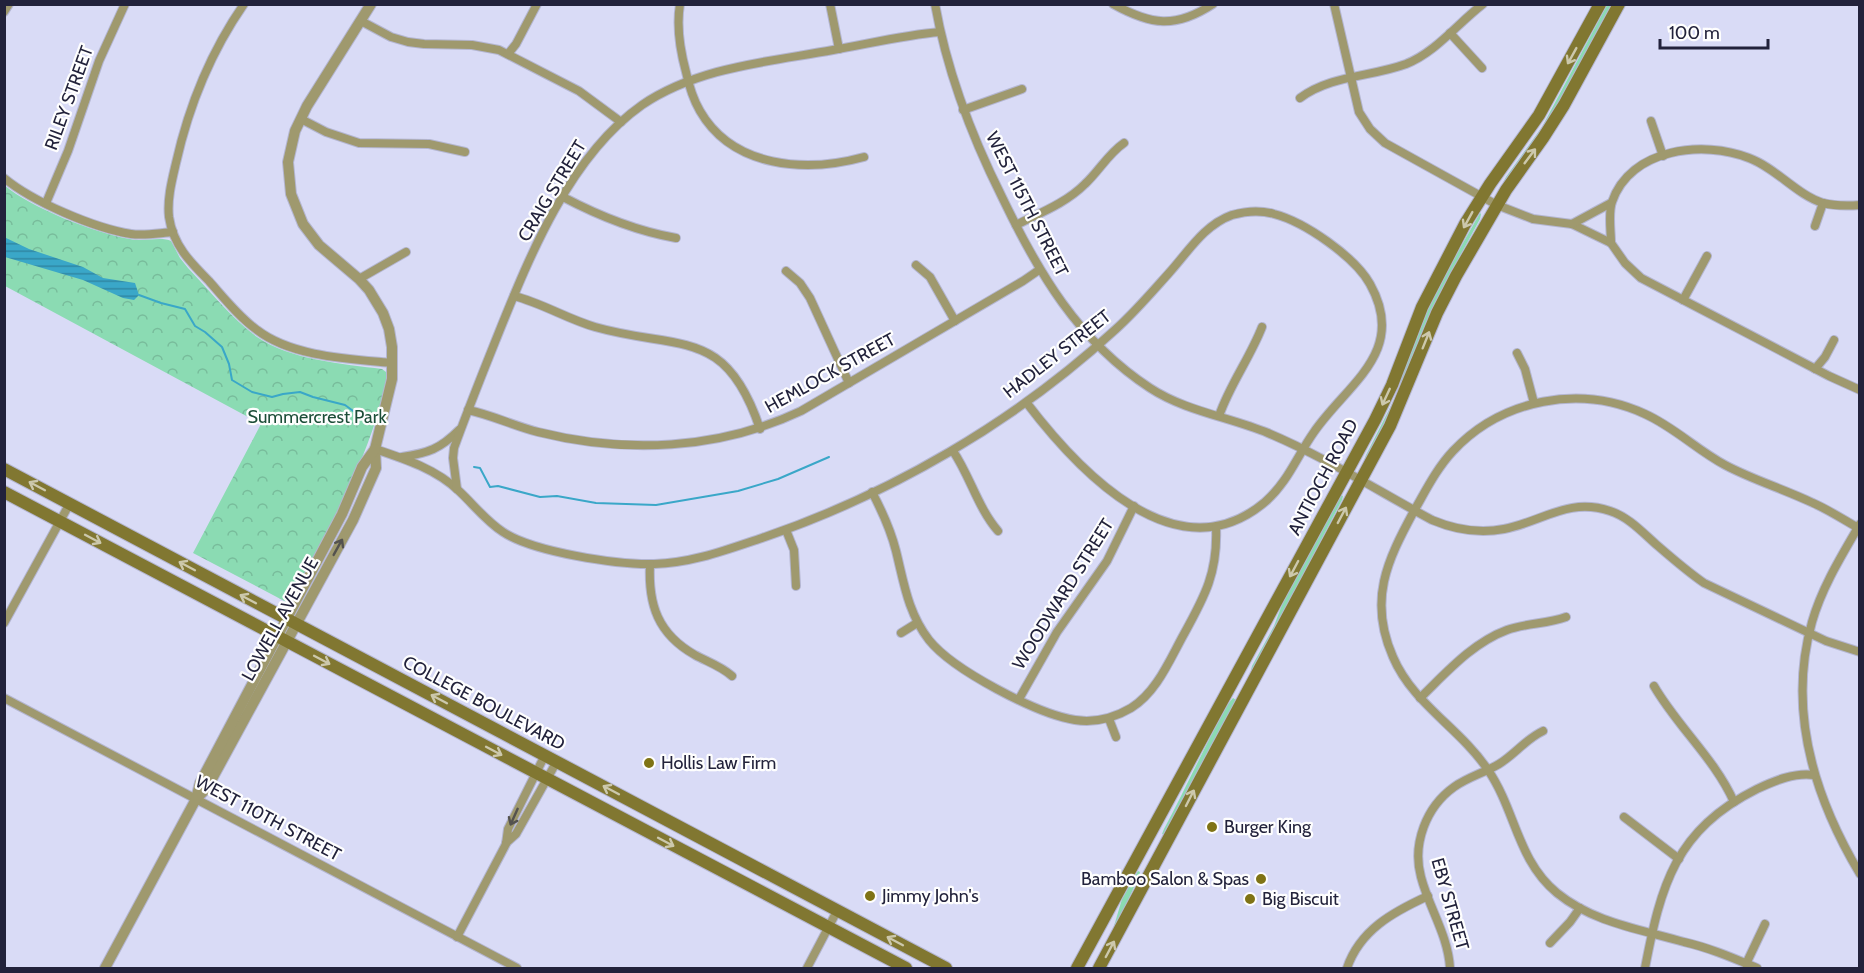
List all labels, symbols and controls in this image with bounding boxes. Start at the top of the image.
scale bar [1660,12,1768,50]
text: 100 m [1669,22,1720,44]
street label: RILEY STREET [40,43,98,153]
one-way arrow [1566,47,1578,64]
street label: WEST 115TH STREET [981,128,1073,280]
street label: CRAIG STREET [513,136,591,246]
one-way arrow [1524,149,1536,165]
one-way arrow [1462,211,1474,228]
street label: HADLEY STREET [999,305,1116,403]
street label: HEMLOCK STREET [761,328,899,418]
one-way arrow [1421,331,1432,350]
one-way arrow [1380,387,1391,405]
park label: Summercrest Park [248,406,387,428]
street label: ANTIOCH ROAD [1283,415,1363,539]
one-way arrow [29,480,46,492]
one-way arrow [1337,507,1348,525]
street label: WOODWARD STREET [1008,514,1119,673]
one-way arrow [84,534,102,545]
one-way arrow [332,539,344,556]
street label: LOWELL AVENUE [237,553,323,685]
one-way arrow [179,560,197,571]
one-way arrow [1288,560,1300,577]
one-way arrow [239,593,257,604]
street label: COLLEGE BOULEVARD [399,651,569,755]
one-way arrow [312,655,330,666]
one-way arrow [430,693,448,705]
one-way arrow [485,745,503,757]
place label: Hollis Law Firm [661,752,776,774]
marker: Hollis Law Firm [642,756,656,770]
street label: WEST 110TH STREET [191,770,345,866]
one-way arrow [602,784,620,796]
one-way arrow [1185,790,1196,808]
one-way arrow [507,808,519,826]
place label: Burger King [1224,816,1312,838]
marker: Burger King [1205,820,1219,834]
one-way arrow [657,837,675,848]
street label: EBY STREET [1426,855,1474,953]
place label: Bamboo Salon & Spas [1081,868,1249,890]
marker: Bamboo Salon & Spas [1254,872,1268,886]
place label: Jimmy John's [881,885,979,907]
place label: Big Biscuit [1262,888,1339,910]
marker: Jimmy John's [863,889,877,903]
marker: Big Biscuit [1243,892,1257,906]
one-way arrow [886,935,904,946]
one-way arrow [1104,941,1116,958]

